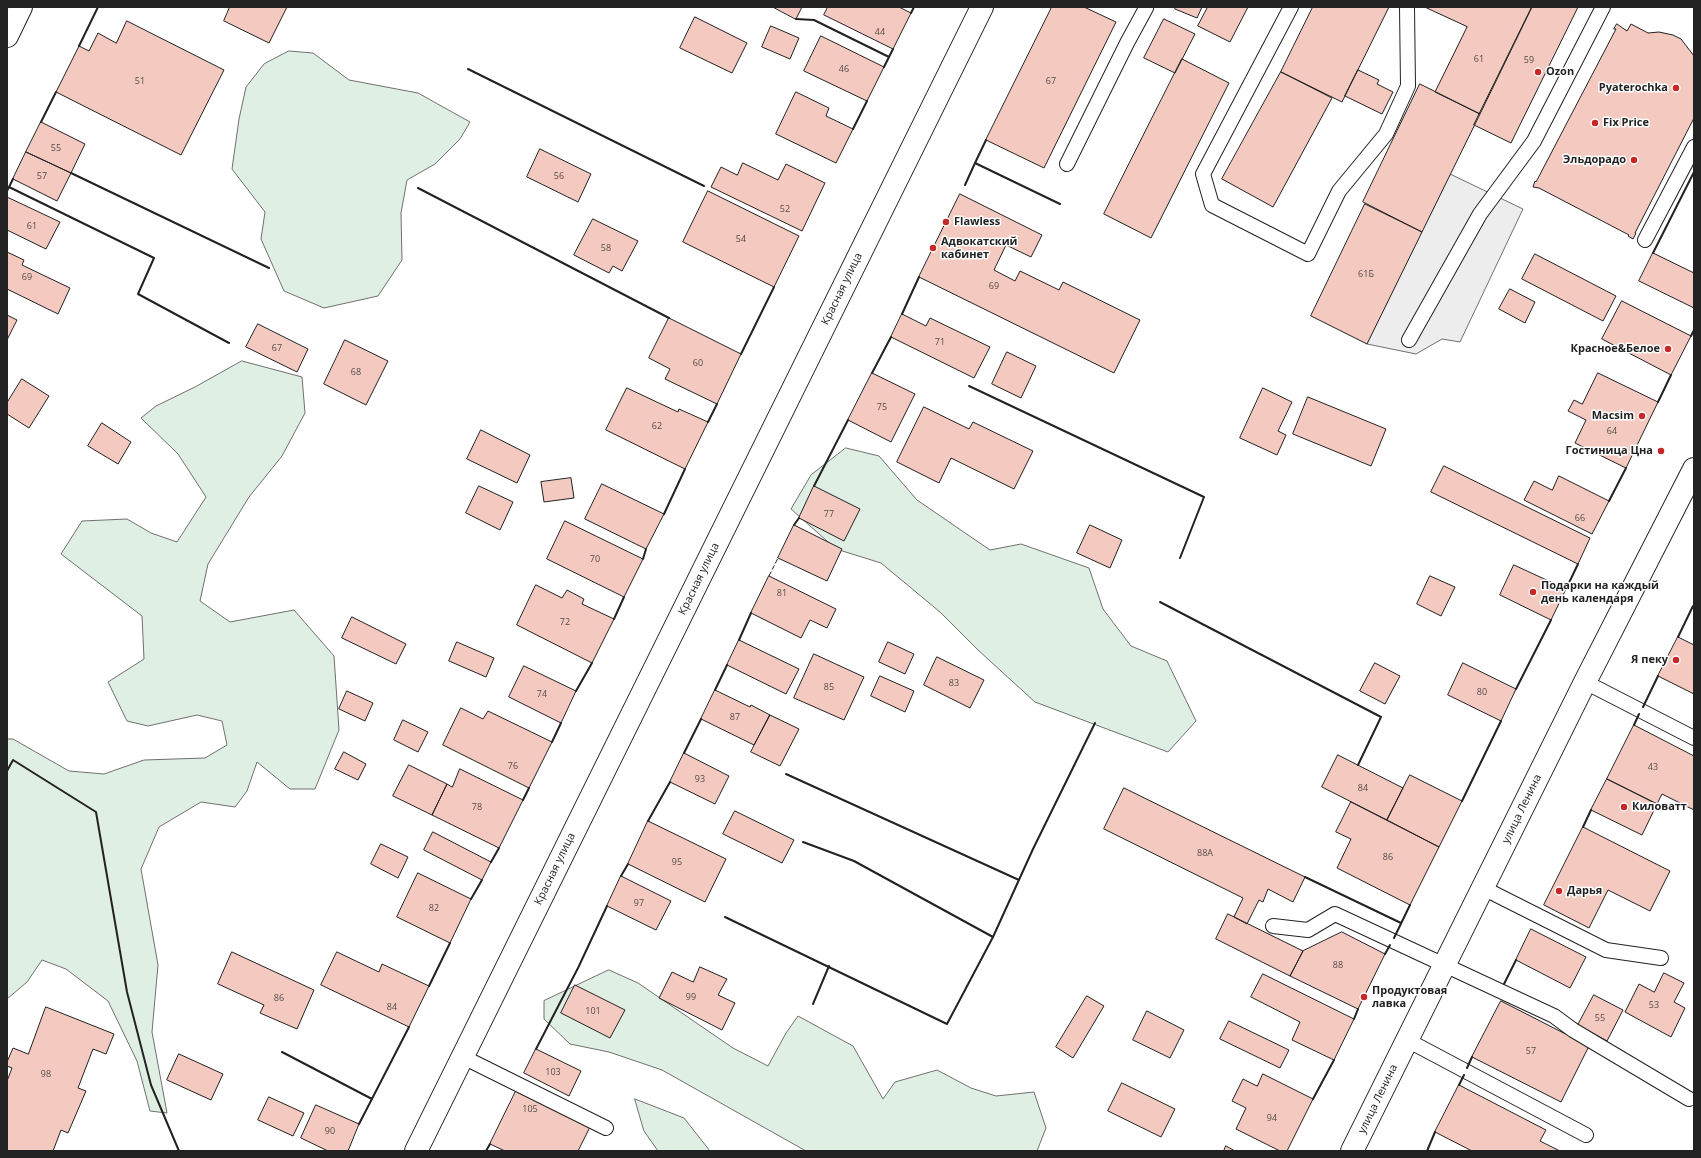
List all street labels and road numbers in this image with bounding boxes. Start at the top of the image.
street label: Красная улица [819,251,865,327]
street label: Красная улица [676,541,722,617]
street label: улица Ленина [1499,772,1545,846]
street label: Красная улица [532,831,578,907]
street label: улица Ленина [1355,1062,1401,1136]

